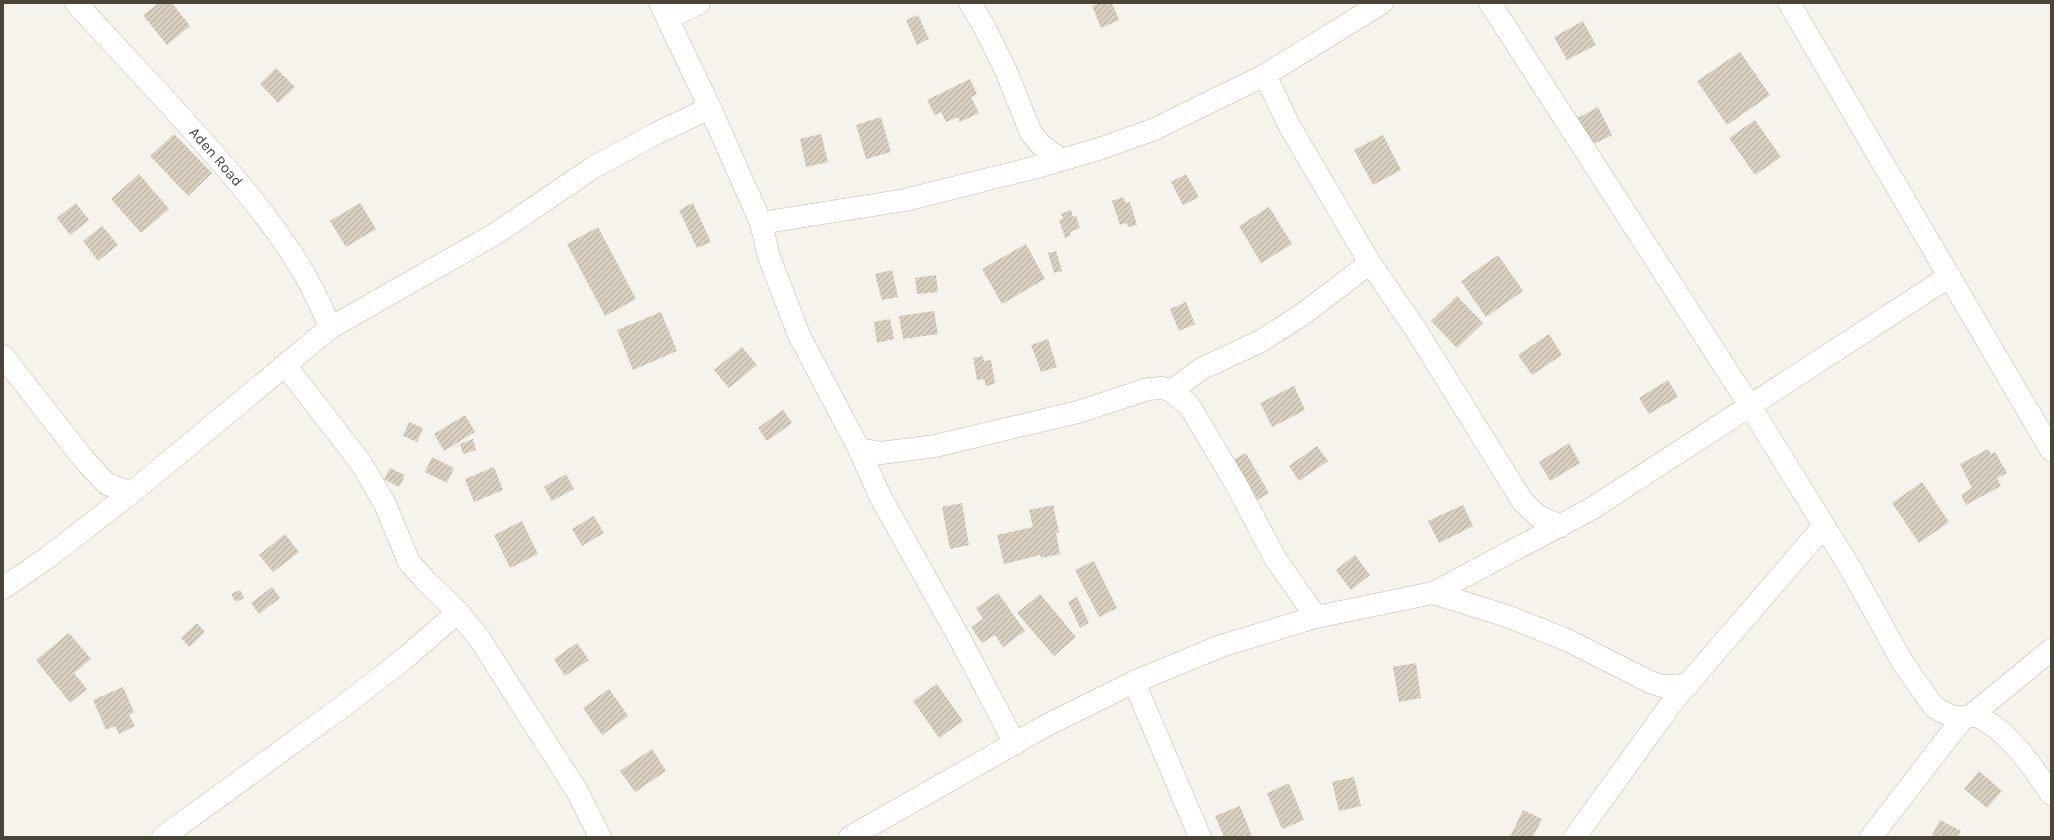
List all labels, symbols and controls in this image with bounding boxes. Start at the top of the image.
street label: Aden Road [186,124,247,190]

